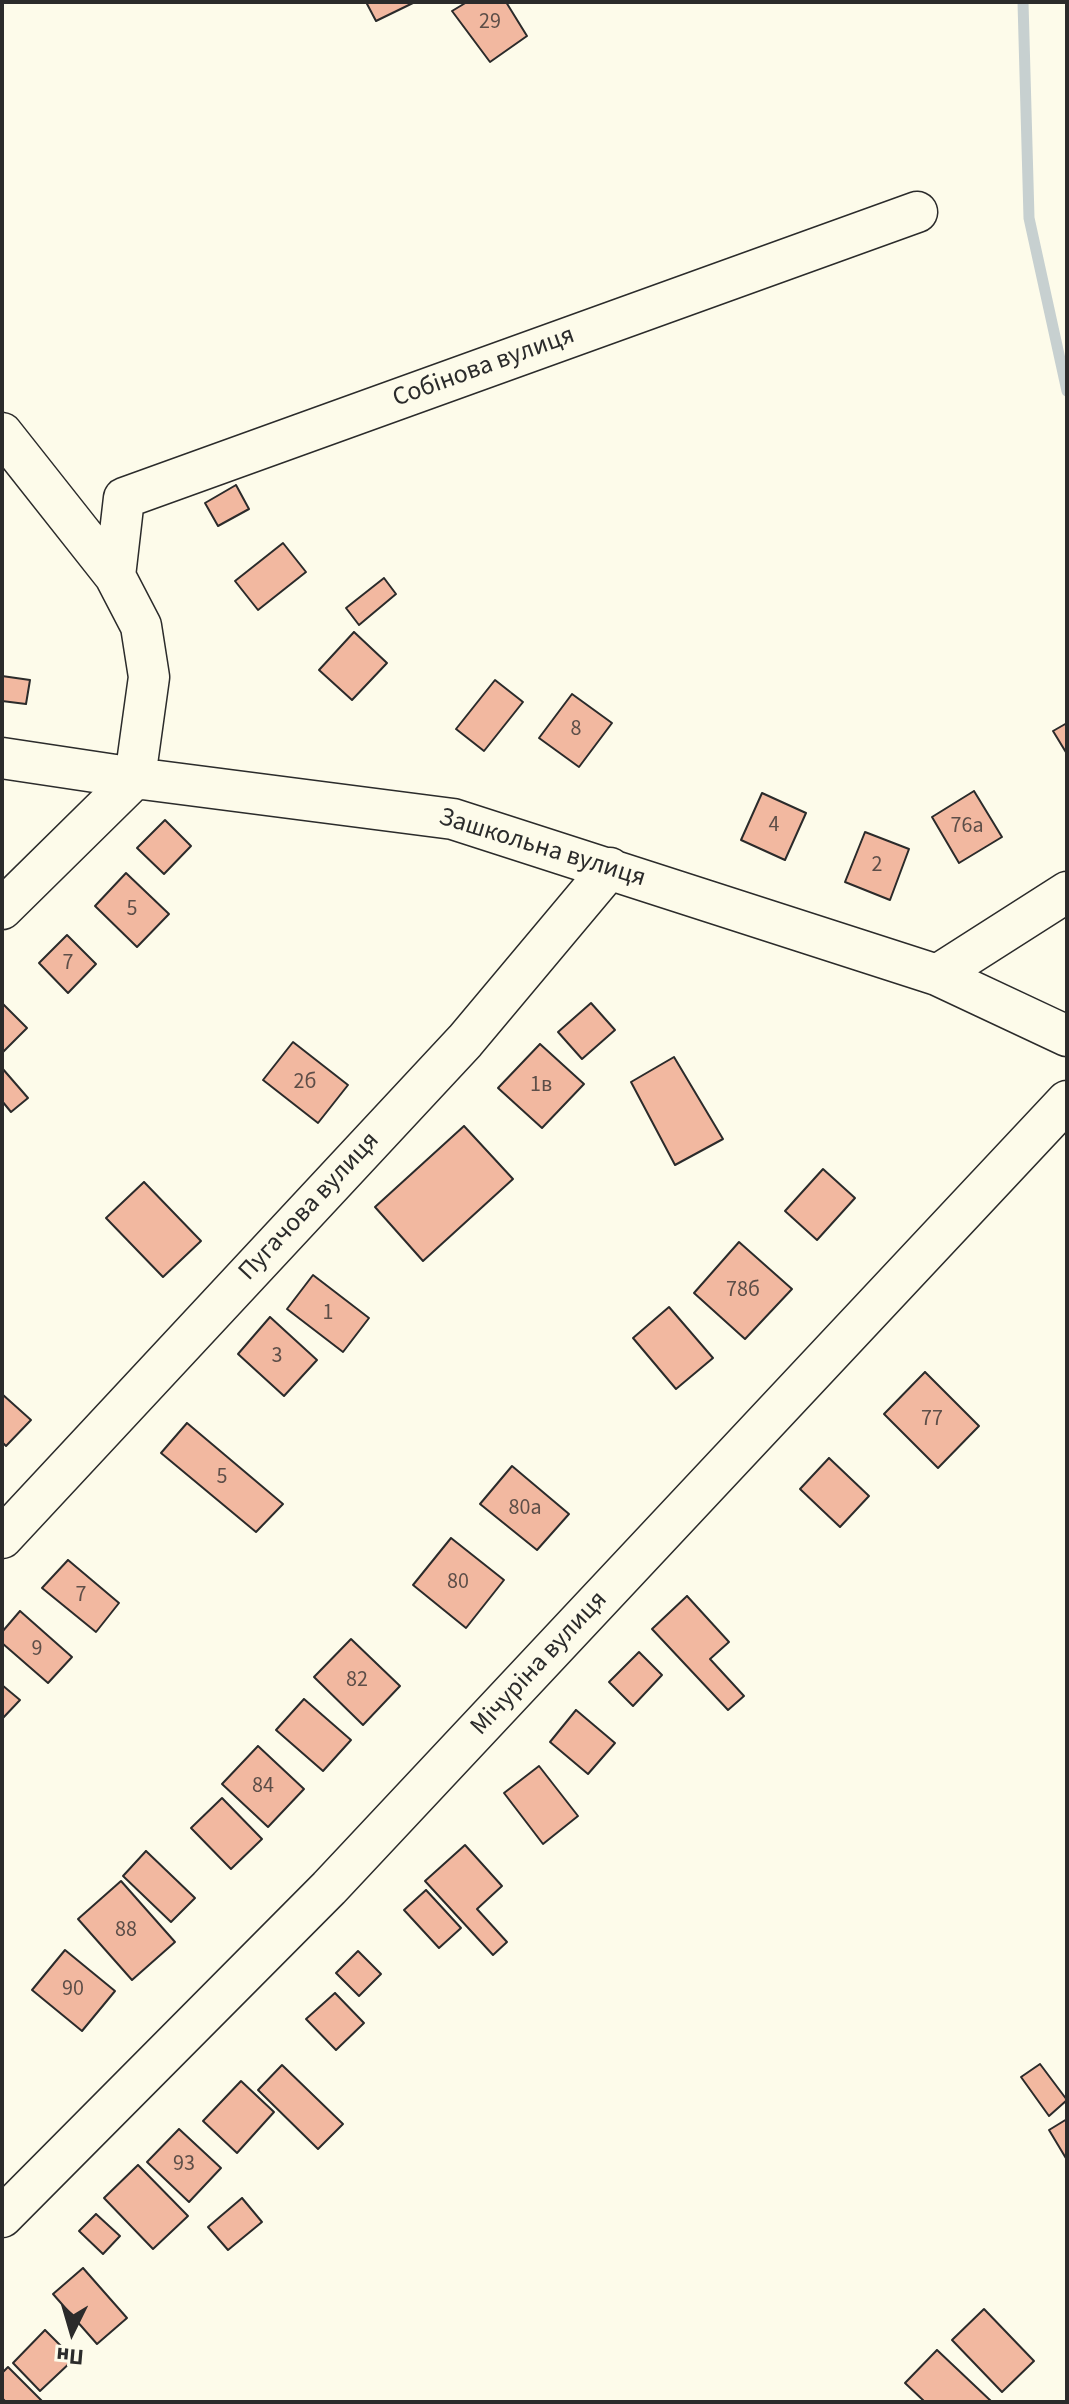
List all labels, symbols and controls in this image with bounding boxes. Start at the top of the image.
house number: 29 [479,10,501,36]
street label: Собінова вулиця [389,321,579,415]
house number: 8 [571,717,581,743]
street label: Зашкольна вулиця [435,803,649,895]
house number: 4 [769,813,779,839]
house number: 76а [951,814,983,840]
house number: 2 [872,853,882,879]
house number: 5 [127,897,137,923]
house number: 7 [63,951,73,977]
house number: 2б [294,1070,316,1096]
house number: 1в [530,1073,552,1099]
street label: Пугачова вулиця [233,1126,387,1288]
house number: 78б [726,1278,760,1304]
house number: 1 [323,1301,333,1327]
house number: 3 [272,1344,282,1370]
house number: 77 [921,1407,943,1433]
house number: 5 [217,1465,227,1491]
house number: 80а [509,1496,541,1522]
house number: 80 [447,1570,469,1596]
house number: 7 [76,1583,86,1609]
street label: Мічуріна вулиця [465,1585,615,1743]
house number: 9 [32,1637,42,1663]
house number: 82 [346,1668,368,1694]
house number: 84 [252,1774,274,1800]
house number: 88 [115,1918,137,1944]
house number: 90 [62,1977,84,2003]
house number: 93 [173,2152,195,2178]
north arrow [32,2292,112,2372]
text: Пн [55,2339,85,2373]

